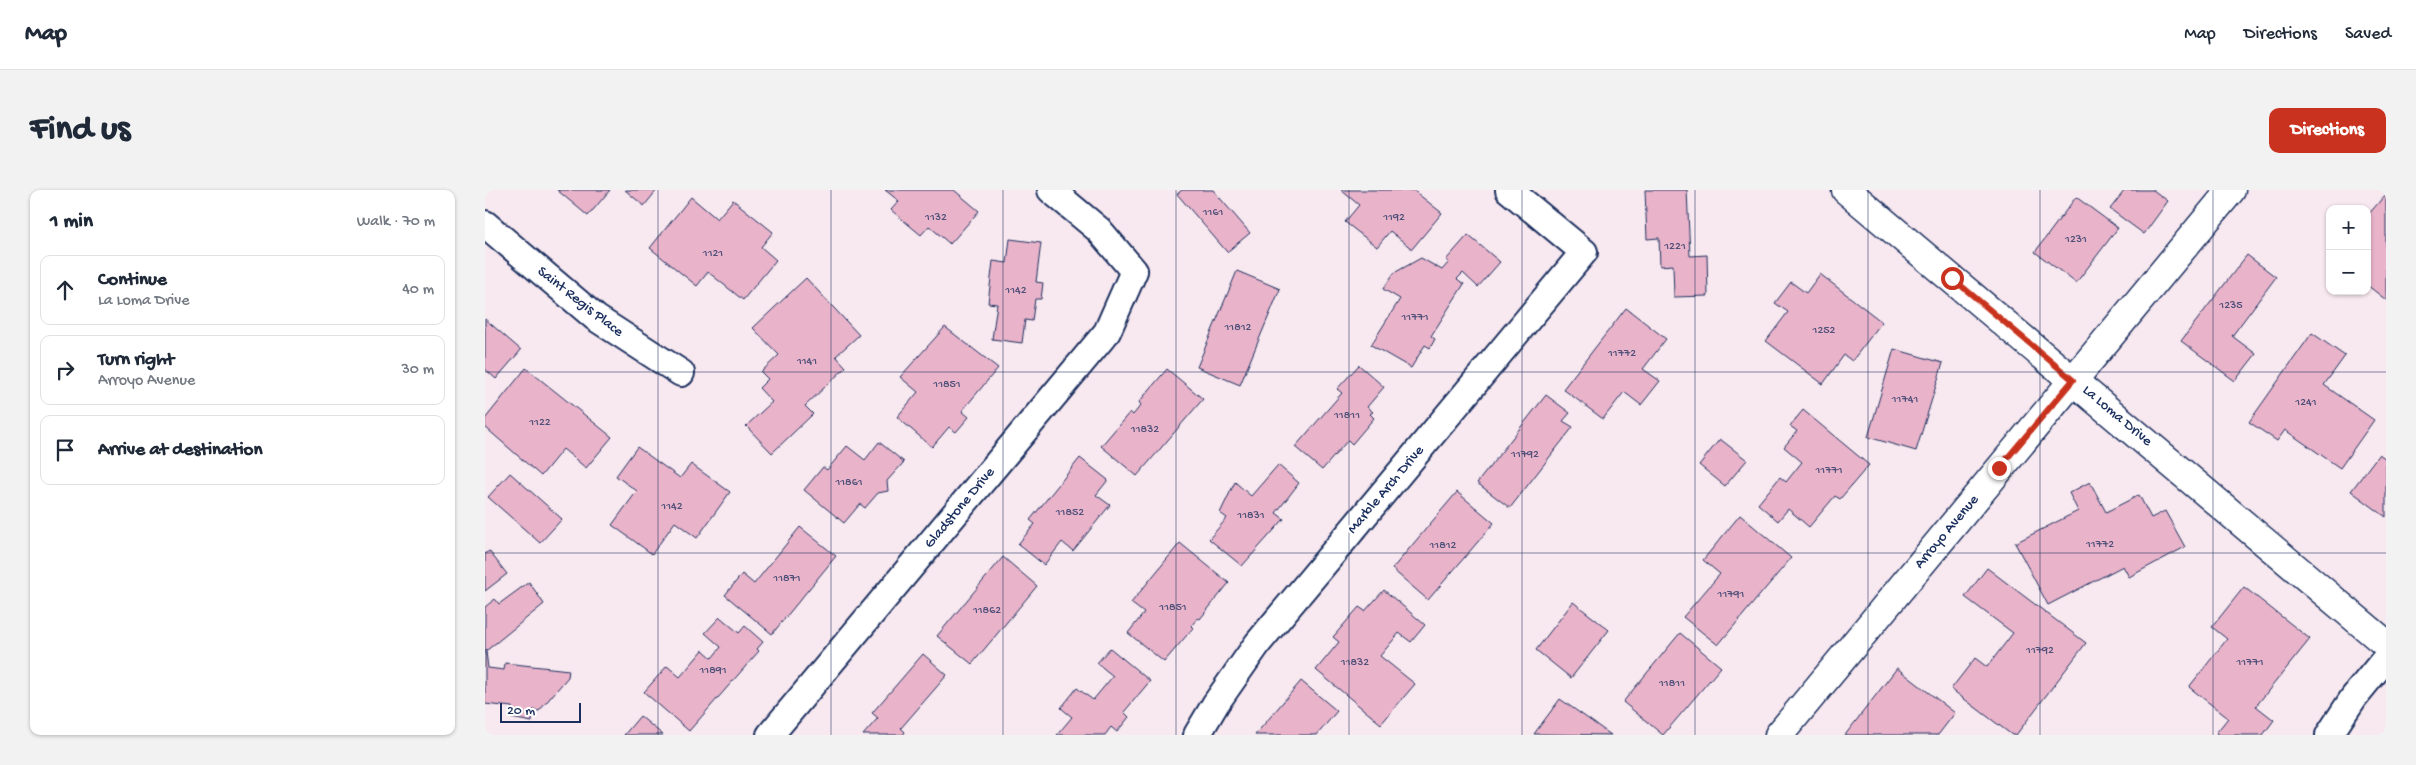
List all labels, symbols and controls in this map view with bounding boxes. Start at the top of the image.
text: Map [25,20,67,49]
text: Map [2184,24,2216,45]
text: Directions [2244,24,2317,45]
text: Saved [2345,24,2391,45]
button: Directions [2269,108,2386,153]
text: Find us [30,110,130,151]
map controls [2326,205,2371,295]
button: + [2326,205,2371,250]
house number: 1161 [1202,206,1223,220]
text: 1 min [50,210,93,235]
house number: 1132 [924,211,947,225]
house number: 1192 [1382,211,1405,225]
text: Walk · 70 m [357,213,435,232]
house number: 1231 [2064,233,2087,247]
house number: 1221 [1663,240,1686,254]
house number: 1121 [702,247,723,261]
button: − [2326,250,2371,295]
street label: Saint Regis Place [533,263,627,341]
route start [1941,267,1964,290]
text: Continue [98,269,167,292]
icon: ahead [51,276,79,304]
text: 40 m [402,281,434,300]
house number: 1142 [1004,284,1027,298]
text: La Loma Drive [98,292,190,311]
house number: 1235 [2218,299,2243,313]
house number: 11771 [1400,311,1429,325]
house number: 11812 [1224,321,1252,335]
house number: 1252 [1812,324,1836,338]
house number: 11772 [1607,347,1636,361]
text: Turn right [98,349,174,372]
house number: 1141 [796,355,817,369]
icon: right [51,356,79,384]
text: 30 m [401,361,434,380]
text: Arroyo Avenue [98,372,195,391]
house number: 11851 [932,378,961,392]
street label: La Loma Drive [2078,382,2156,451]
house number: 11741 [1891,393,1918,407]
house number: 1241 [2294,396,2317,410]
house number: 11811 [1333,409,1360,423]
house number: 1122 [528,416,551,430]
house number: 11832 [1130,423,1159,437]
icon: arrive [51,436,79,464]
text: Arrive at destination [98,439,262,462]
street label: Marble Arch Drive [1344,442,1428,538]
house number: 11792 [1510,448,1539,462]
route end [1988,457,2011,480]
street label: Gladstone Drive [921,464,999,552]
house number: 11771 [1814,464,1843,478]
house number: 11861 [834,476,863,490]
street label: Arroyo Avenue [1911,491,1983,573]
house number: 1142 [660,500,683,514]
house number: 11852 [1055,506,1084,520]
house number: 11831 [1236,509,1265,523]
house number: 11772 [2085,538,2114,552]
house number: 11812 [1429,539,1457,553]
house number: 11871 [772,572,801,586]
house number: 11791 [1717,588,1745,602]
house number: 11851 [1158,601,1187,615]
house number: 11862 [972,604,1001,618]
house number: 11792 [2025,644,2054,658]
house number: 11832 [1340,656,1369,670]
house number: 11771 [2235,656,2264,670]
house number: 11891 [698,664,727,678]
house number: 11811 [1658,677,1685,691]
scale bar [500,700,581,723]
text: 20 m [507,703,535,720]

